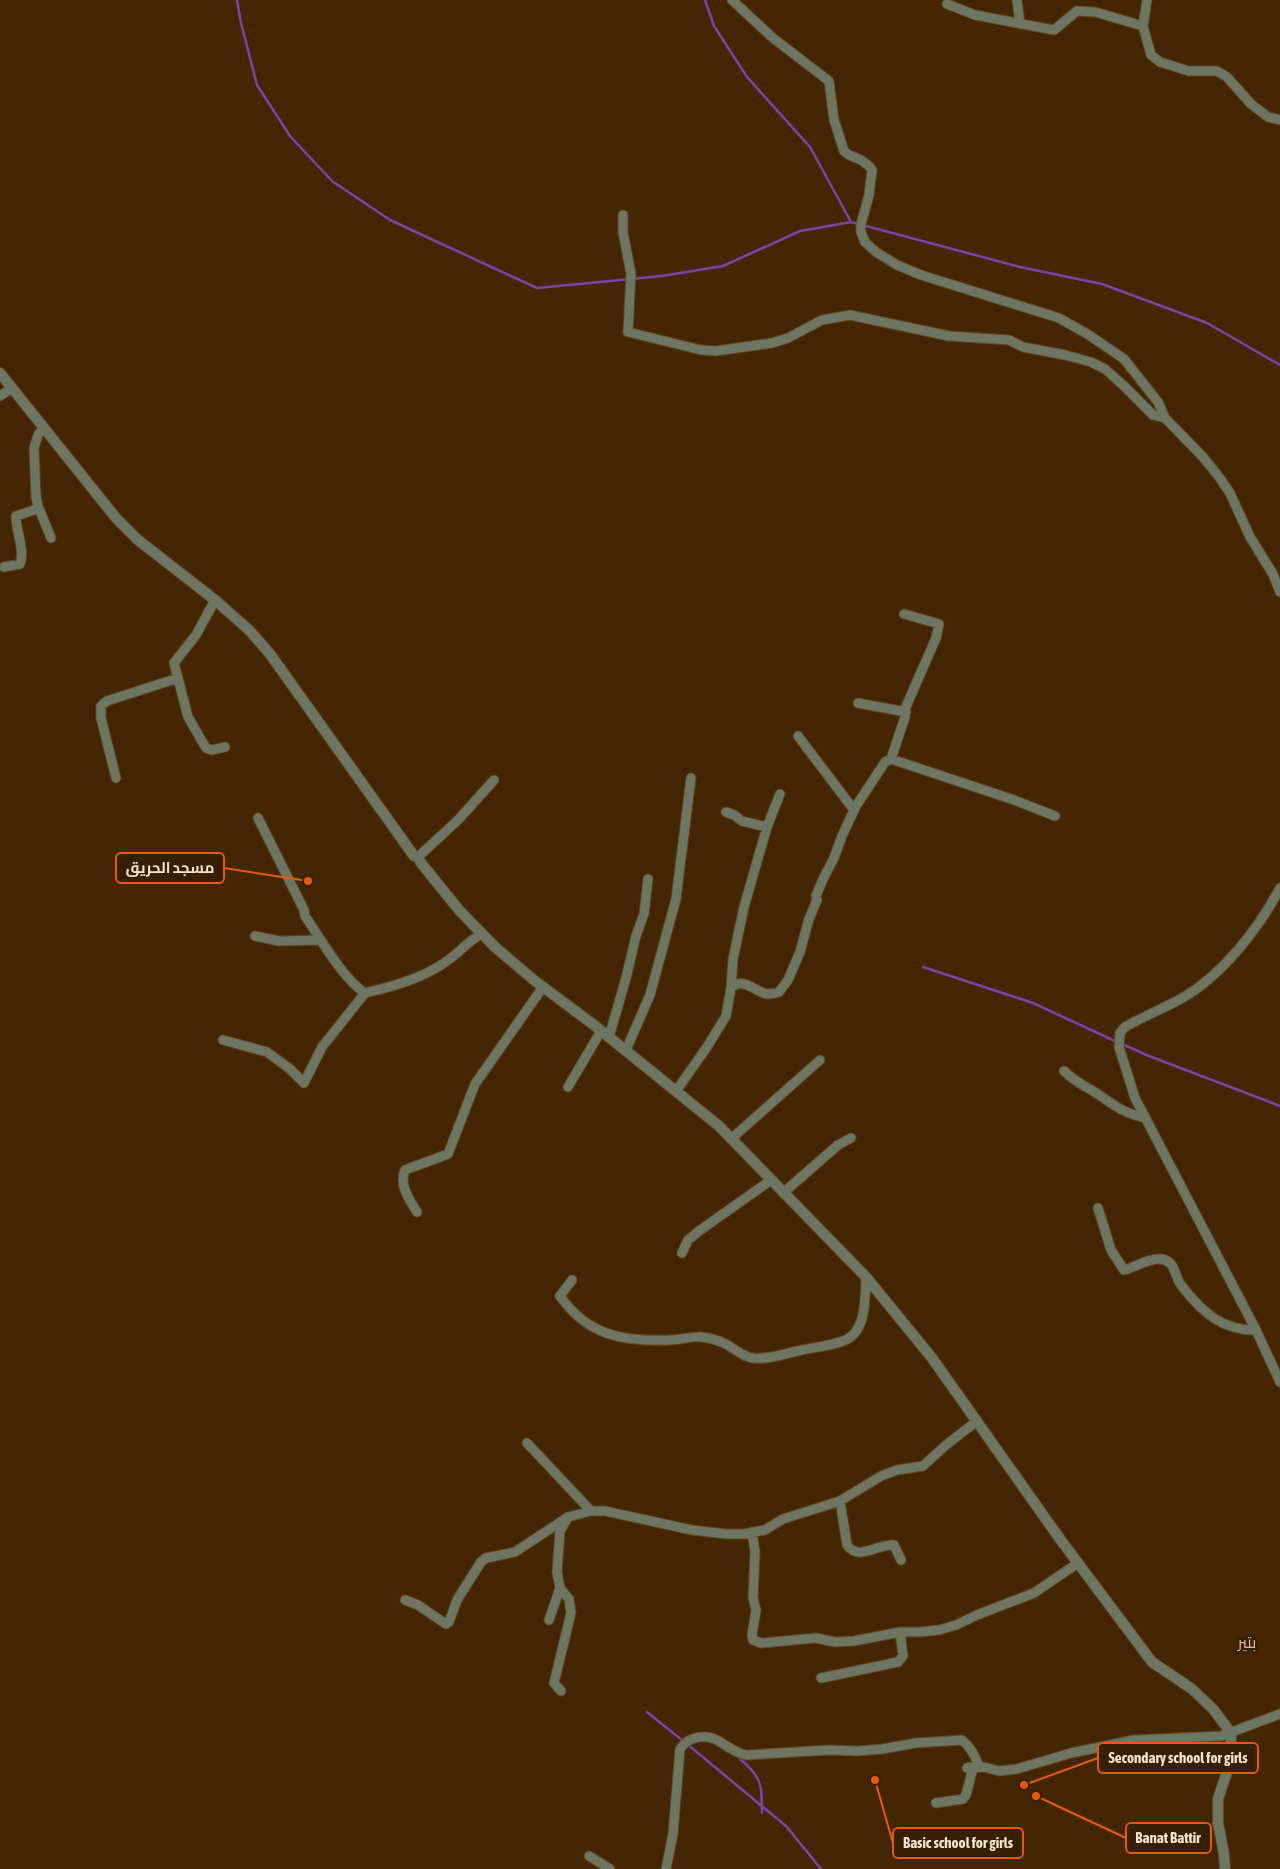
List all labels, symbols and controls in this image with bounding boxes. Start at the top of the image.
callout: مسجد الحريق [116,853,224,883]
text: مسجد الحريق [126,859,214,877]
district label: بتير [1237,1633,1256,1652]
callout: Secondary school for girls [1098,1743,1258,1773]
text: Secondary school for girls [1108,1749,1248,1766]
callout: Banat Battir [1126,1823,1211,1853]
callout: Basic school for girls [893,1828,1023,1858]
text: Banat Battir [1135,1829,1201,1846]
text: Basic school for girls [903,1834,1014,1851]

